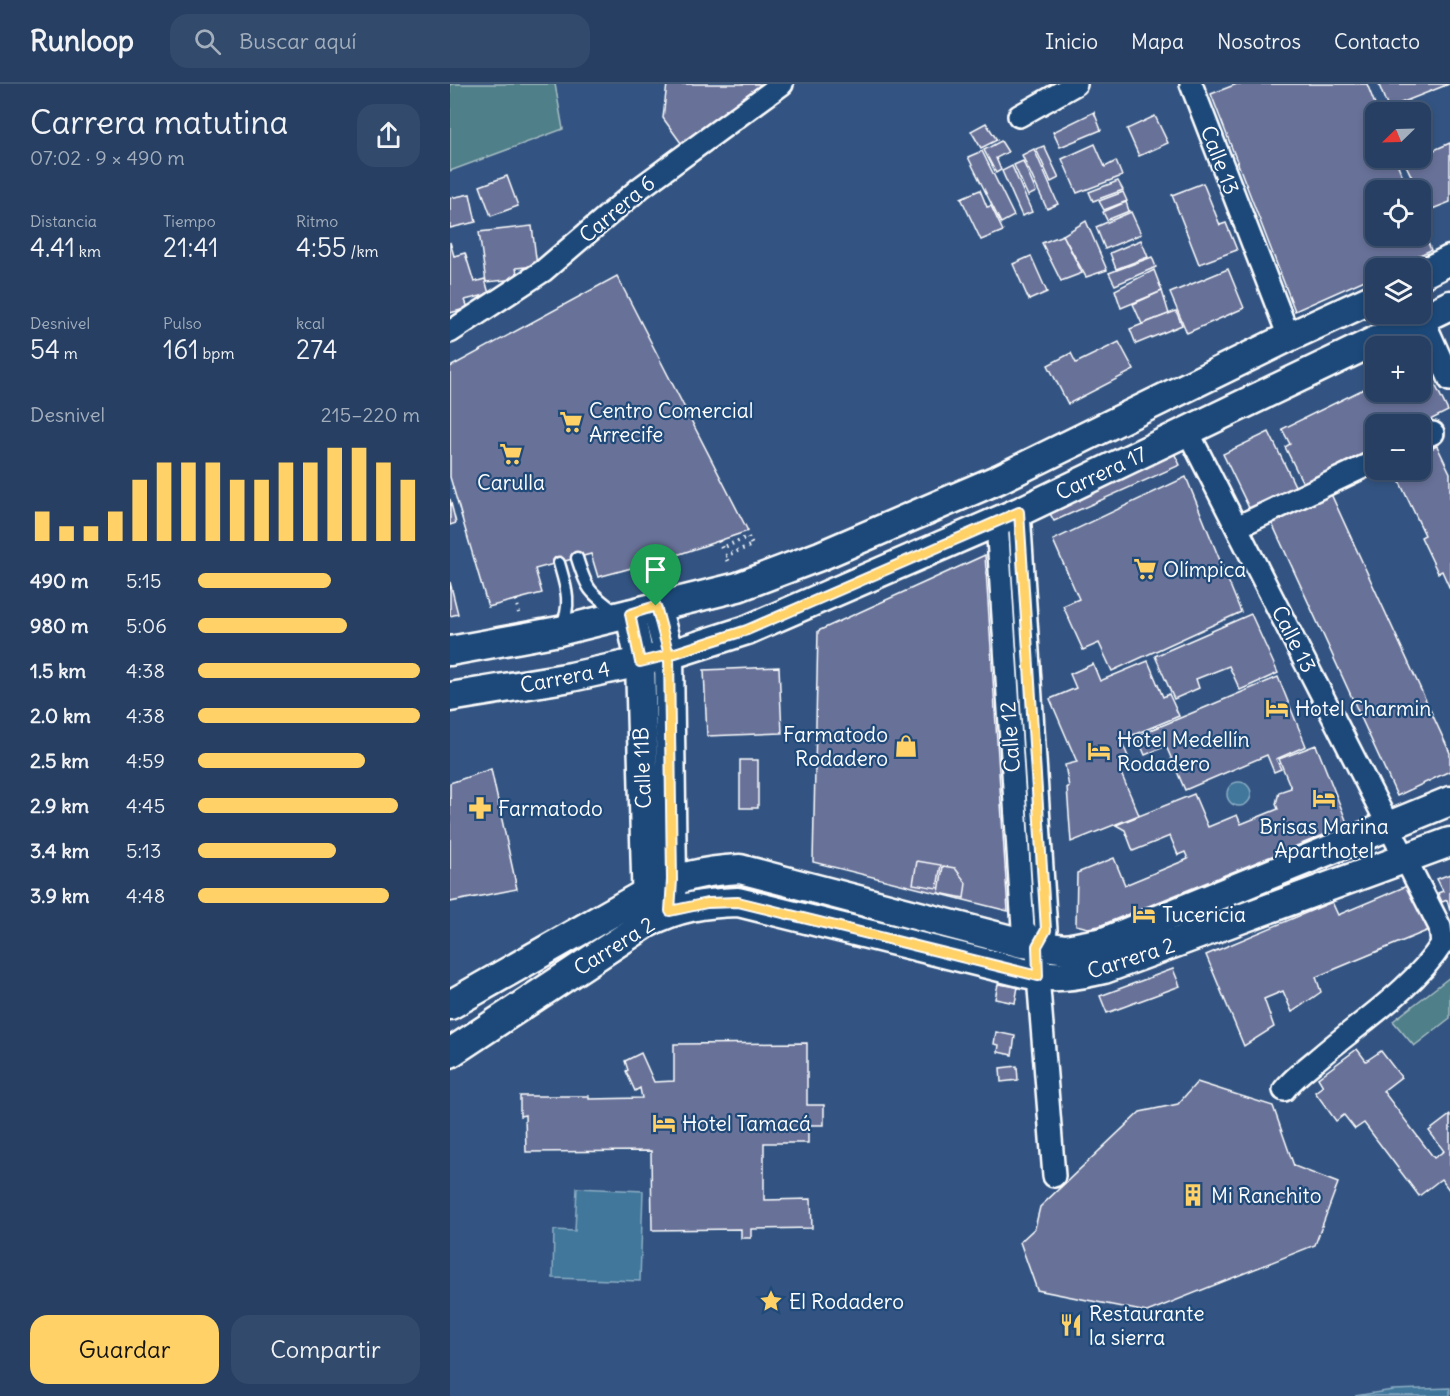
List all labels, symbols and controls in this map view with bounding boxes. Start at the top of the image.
search box [170,14,590,68]
text: Runloop [30,23,134,59]
icon: search [191,25,224,58]
text: Buscar aquí [239,27,356,55]
text: Inicio [1045,28,1098,55]
text: Mapa [1131,28,1184,55]
text: Nosotros [1217,28,1301,55]
text: Contacto [1334,28,1420,55]
text: Carrera matutina [30,101,288,143]
north arrow [1365,102,1431,168]
map controls [1365,102,1431,480]
button: share [357,104,420,167]
street label: Calle 13 [1195,122,1245,198]
text: 07:02 · 9 × 490 m [30,145,185,170]
street label: Carrera 6 [573,169,661,249]
button: locate [1365,180,1431,246]
text: Distancia [30,211,97,231]
text: Tiempo [163,211,216,231]
text: Ritmo [296,211,338,231]
text: 4.41 [30,231,75,264]
text: 21:41 [163,231,219,264]
text: 4:55 [296,231,347,264]
text: km [75,241,101,261]
text: /km [347,241,379,261]
button: layers [1365,258,1431,324]
text: Desnivel [30,313,90,333]
text: Pulso [163,313,202,333]
text: kcal [296,313,325,333]
text: 54 [30,333,60,366]
text: 161 [163,333,199,366]
text: 274 [296,333,337,366]
button: + [1365,336,1431,402]
text: m [60,343,78,363]
text: bpm [199,343,234,363]
place label: Centro Comercial Arrecife [589,397,753,448]
text: Desnivel [30,402,105,427]
text: 215–220 m [321,402,420,427]
supermarket icon: Centro Comercial Arrecife [558,409,584,435]
button: − [1365,414,1431,480]
street label: Carrera 17 [1051,440,1151,506]
supermarket icon: Carulla [498,441,524,467]
place label: Carulla [477,469,545,496]
pin [630,544,681,606]
icon: arrive [639,553,672,586]
supermarket icon: Olímpica [1132,556,1158,582]
place label: Olímpica [1163,556,1246,583]
text: 490 m [30,568,89,593]
text: 5:15 [126,568,161,593]
street label: Calle 13 [1266,601,1322,677]
text: 980 m [30,613,88,638]
text: 5:06 [126,613,167,638]
street label: Carrera 4 [518,655,612,699]
text: 1.5 km [30,658,86,683]
text: 4:38 [126,658,165,683]
hotel icon: Hotel Charmin [1264,695,1290,721]
place label: Hotel Charmin [1295,695,1431,722]
street label: Calle 12 [994,701,1026,773]
text: 2.0 km [30,703,91,728]
text: 4:38 [126,703,165,728]
place label: Farmatodo Rodadero [783,721,888,772]
place label: Hotel Medellín Rodadero [1117,726,1250,777]
street label: Calle 11B [627,727,657,809]
shop icon: Farmatodo Rodadero [893,733,919,759]
hotel icon: Hotel Medellín Rodadero [1086,738,1112,764]
text: 2.5 km [30,748,89,773]
text: 4:59 [126,748,165,773]
hotel icon: Brisas Marina Aparthotel [1311,785,1337,811]
text: 2.9 km [30,793,89,818]
text: 4:45 [126,793,165,818]
pharmacy icon: Farmatodo [467,795,493,821]
place label: Farmatodo [498,795,603,822]
place label: Brisas Marina Aparthotel [1259,813,1389,864]
text: 3.4 km [30,838,89,863]
text: 5:13 [126,838,161,863]
text: 3.9 km [30,883,90,908]
text: 4:48 [126,883,165,908]
hotel icon: Tucericia [1131,901,1157,927]
place label: Tucericia [1162,901,1246,928]
street label: Carrera 2 [569,911,659,981]
street label: Carrera 2 [1084,931,1178,985]
hotel icon: Hotel Tamacá [651,1110,677,1136]
place label: Hotel Tamacá [682,1110,811,1137]
building icon: Mi Ranchito [1180,1182,1206,1208]
place label: Mi Ranchito [1211,1182,1321,1209]
place icon: El Rodadero [758,1288,784,1314]
place label: El Rodadero [789,1288,904,1315]
place label: Restaurante la sierra [1089,1300,1204,1351]
restaurant icon: Restaurante la sierra [1058,1312,1084,1338]
button: Guardar [30,1315,219,1384]
button: Compartir [231,1315,420,1384]

